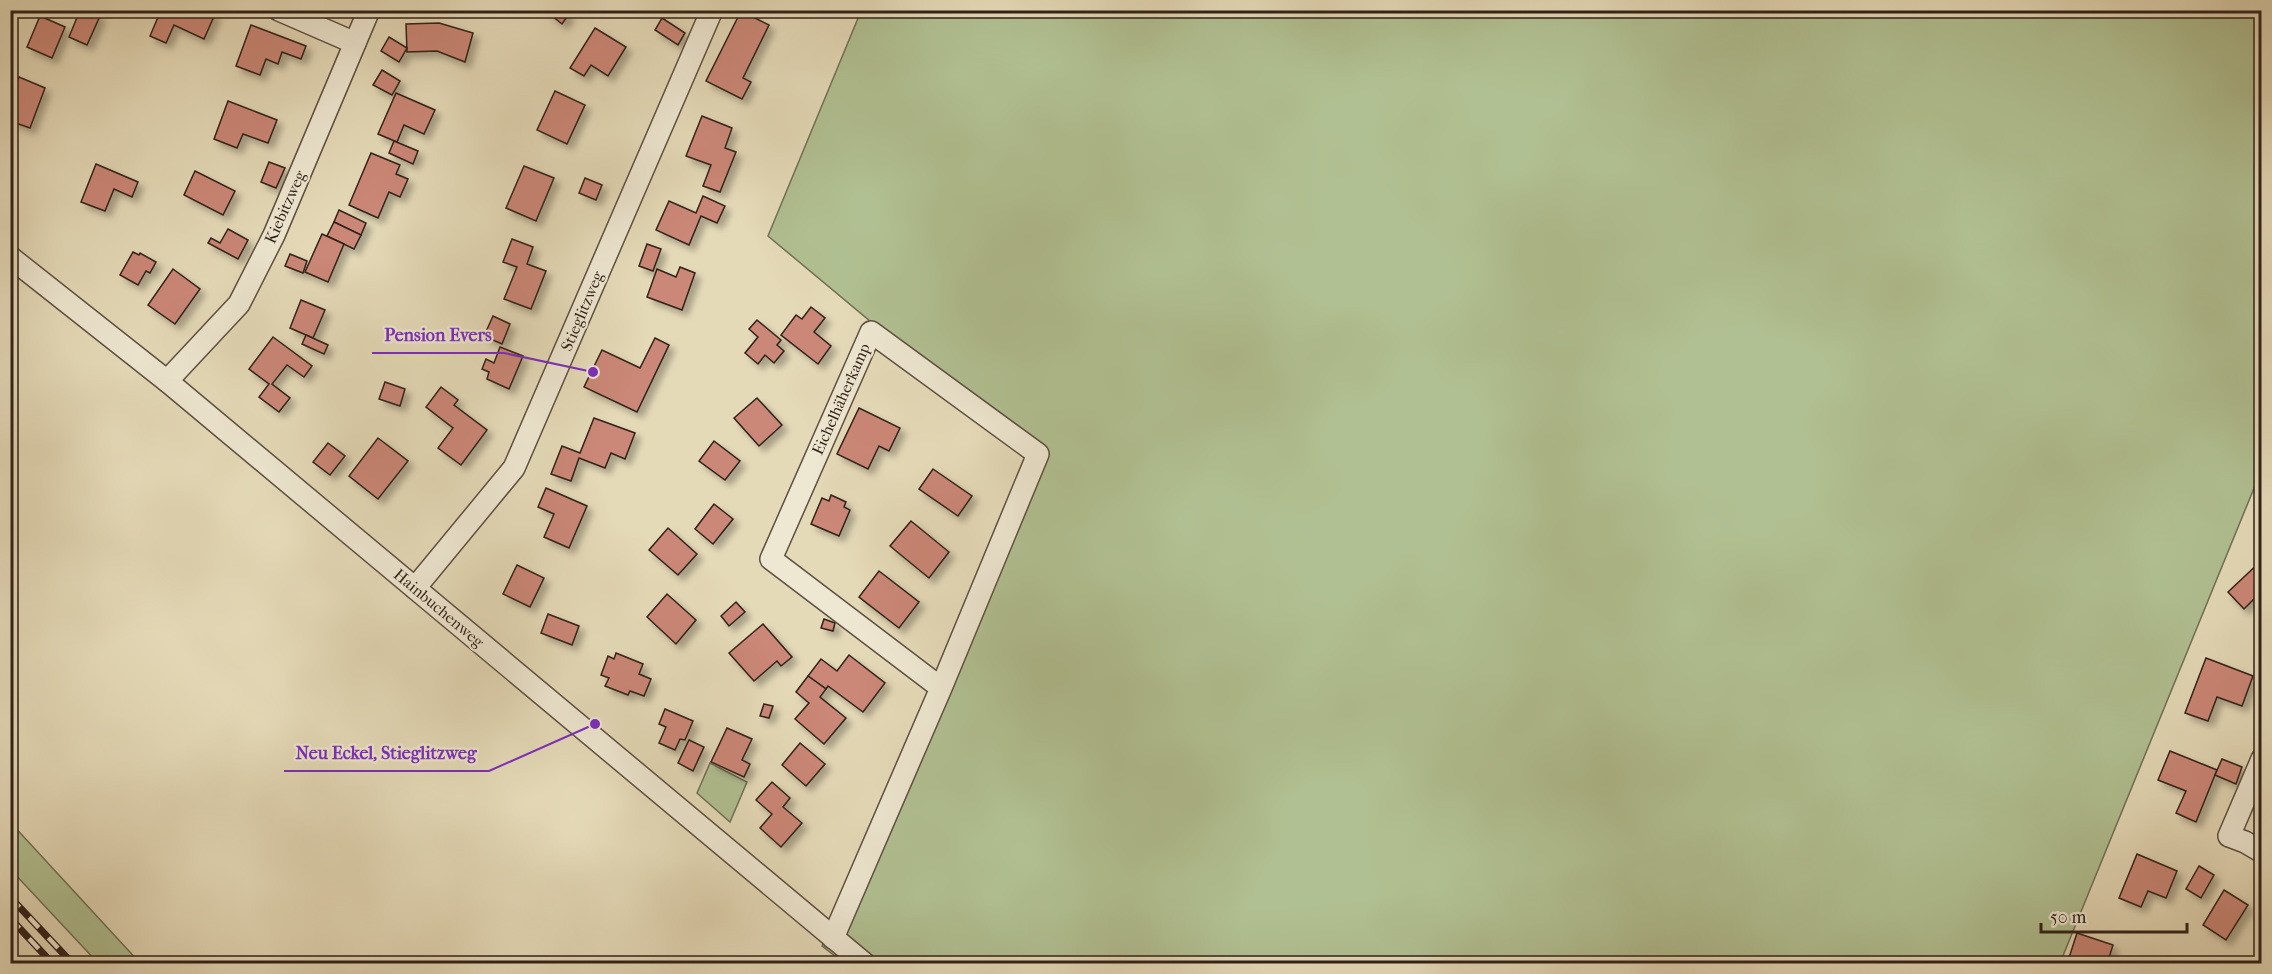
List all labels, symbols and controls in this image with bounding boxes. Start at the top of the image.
street label: Kiebitzweg [260,167,310,246]
street label: Stieglitzweg [557,268,608,354]
callout: Pension Evers [372,317,504,353]
text: Pension Evers [384,325,492,346]
street label: Eichelhäherkamp [808,340,874,458]
street label: Hainbuchenweg [390,565,488,652]
callout: Neu Eckel, Stieglitzweg [284,735,489,771]
text: Neu Eckel, Stieglitzweg [295,743,478,764]
scale bar [2041,896,2186,934]
text: 50 m [2050,907,2087,928]

